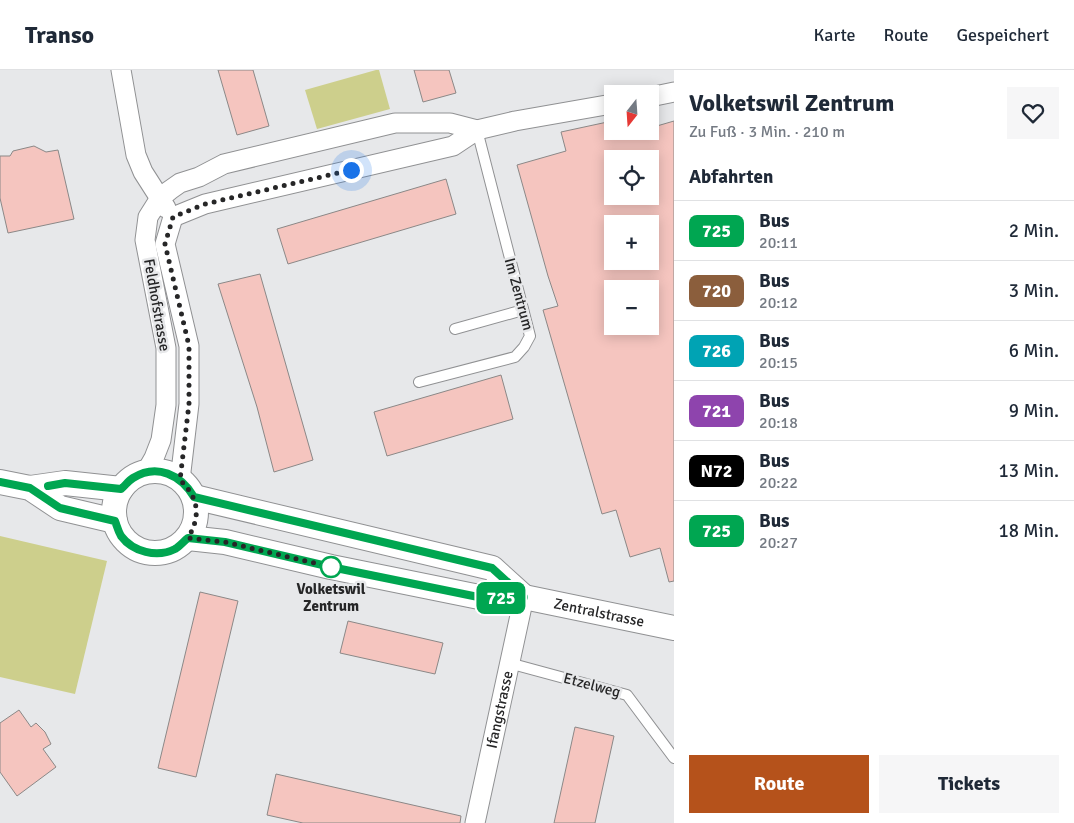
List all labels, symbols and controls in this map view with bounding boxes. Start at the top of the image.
text: Transo [25,20,94,50]
text: Karte [814,24,856,46]
text: Route [884,24,929,46]
text: Gespeichert [957,24,1049,46]
north arrow [604,85,659,140]
map controls [604,85,659,335]
button: heart [1007,87,1059,139]
text: Volketswil Zentrum [689,88,894,118]
text: Zu Fuß · 3 Min. · 210 m [689,122,845,142]
button: locate [604,150,659,205]
your location [339,158,364,183]
text: Abfahrten [689,165,773,189]
text: Bus [759,209,790,233]
button: + [604,215,659,270]
text: 2 Min. [1009,219,1059,243]
text: 725 [702,220,731,242]
text: 20:11 [759,233,798,253]
street label: Im Zentrum [501,256,537,332]
street label: Feldhofstrasse [140,257,174,353]
text: Bus [759,269,790,293]
text: 3 Min. [1009,279,1059,303]
button: − [604,280,659,335]
text: 720 [702,280,731,302]
text: 20:12 [759,293,798,313]
text: Bus [759,329,790,353]
text: 6 Min. [1009,339,1059,363]
text: 726 [702,340,731,362]
text: 20:15 [759,353,798,373]
text: Bus [759,389,790,413]
text: 9 Min. [1009,399,1059,423]
text: 721 [702,400,731,422]
text: 20:18 [759,413,798,433]
text: Bus [759,449,790,473]
text: 13 Min. [998,459,1059,483]
text: N72 [701,460,732,482]
text: 20:22 [759,473,798,493]
text: Bus [759,509,790,533]
text: 18 Min. [998,519,1059,543]
text: 725 [702,520,731,542]
text: 20:27 [759,533,798,553]
marker: Volketswil Zentrum [320,556,342,578]
place label: Volketswil Zentrum [297,580,366,615]
line badge: 725 [472,582,530,614]
text: 725 [486,587,516,609]
street label: Zentralstrasse [552,594,646,631]
street label: Ifangstrasse [482,669,517,750]
street label: Etzelweg [562,669,623,701]
button: Route [689,755,869,813]
button: Tickets [879,755,1059,813]

